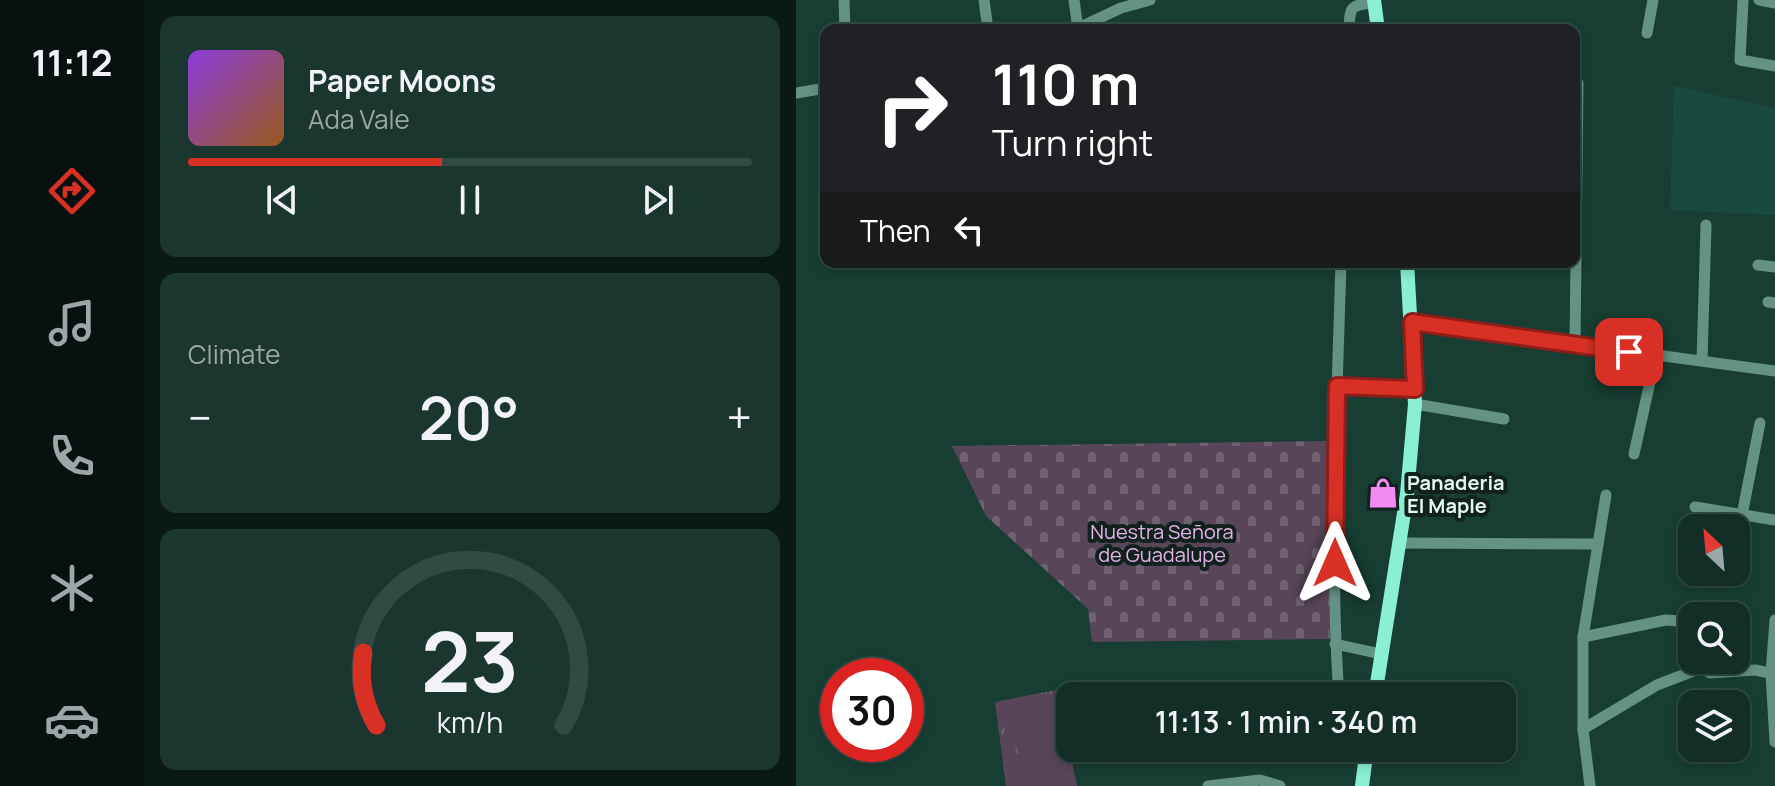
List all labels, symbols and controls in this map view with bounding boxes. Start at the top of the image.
text: 11:12 [31,38,113,87]
text: 110 m [992,45,1139,122]
icon: right [860,56,964,160]
text: Paper Moons [308,60,496,101]
text: Ada Vale [308,101,410,137]
text: Turn right [992,118,1153,167]
icon: directions [44,163,100,219]
icon: previous [260,178,304,222]
icon: pause [448,178,492,222]
icon: next [636,178,680,222]
icon: left [947,208,991,252]
text: Then [860,210,931,251]
icon: music [44,295,100,351]
pin [1595,318,1663,386]
icon: arrive [1607,330,1651,374]
text: Climate [188,336,280,372]
text: 20° [419,376,520,458]
text: − [188,387,212,447]
text: + [727,387,752,447]
icon: phone [44,428,100,484]
place label: Panaderia El Maple [1407,469,1505,519]
shop icon: Panaderia El Maple [1366,476,1400,510]
north arrow [1678,514,1750,586]
map controls [1678,514,1750,762]
park label: Nuestra Señora de Guadalupe [1090,518,1234,568]
position arrow [1293,521,1377,605]
icon: climate [44,560,100,616]
text: 23 [421,602,519,716]
button: search [1678,602,1750,674]
speed limit sign: 30 [820,658,924,762]
button: layers [1678,690,1750,762]
icon: car [44,692,100,748]
text: 11:13 · 1 min · 340 m [1155,701,1417,742]
text: km/h [437,703,503,742]

